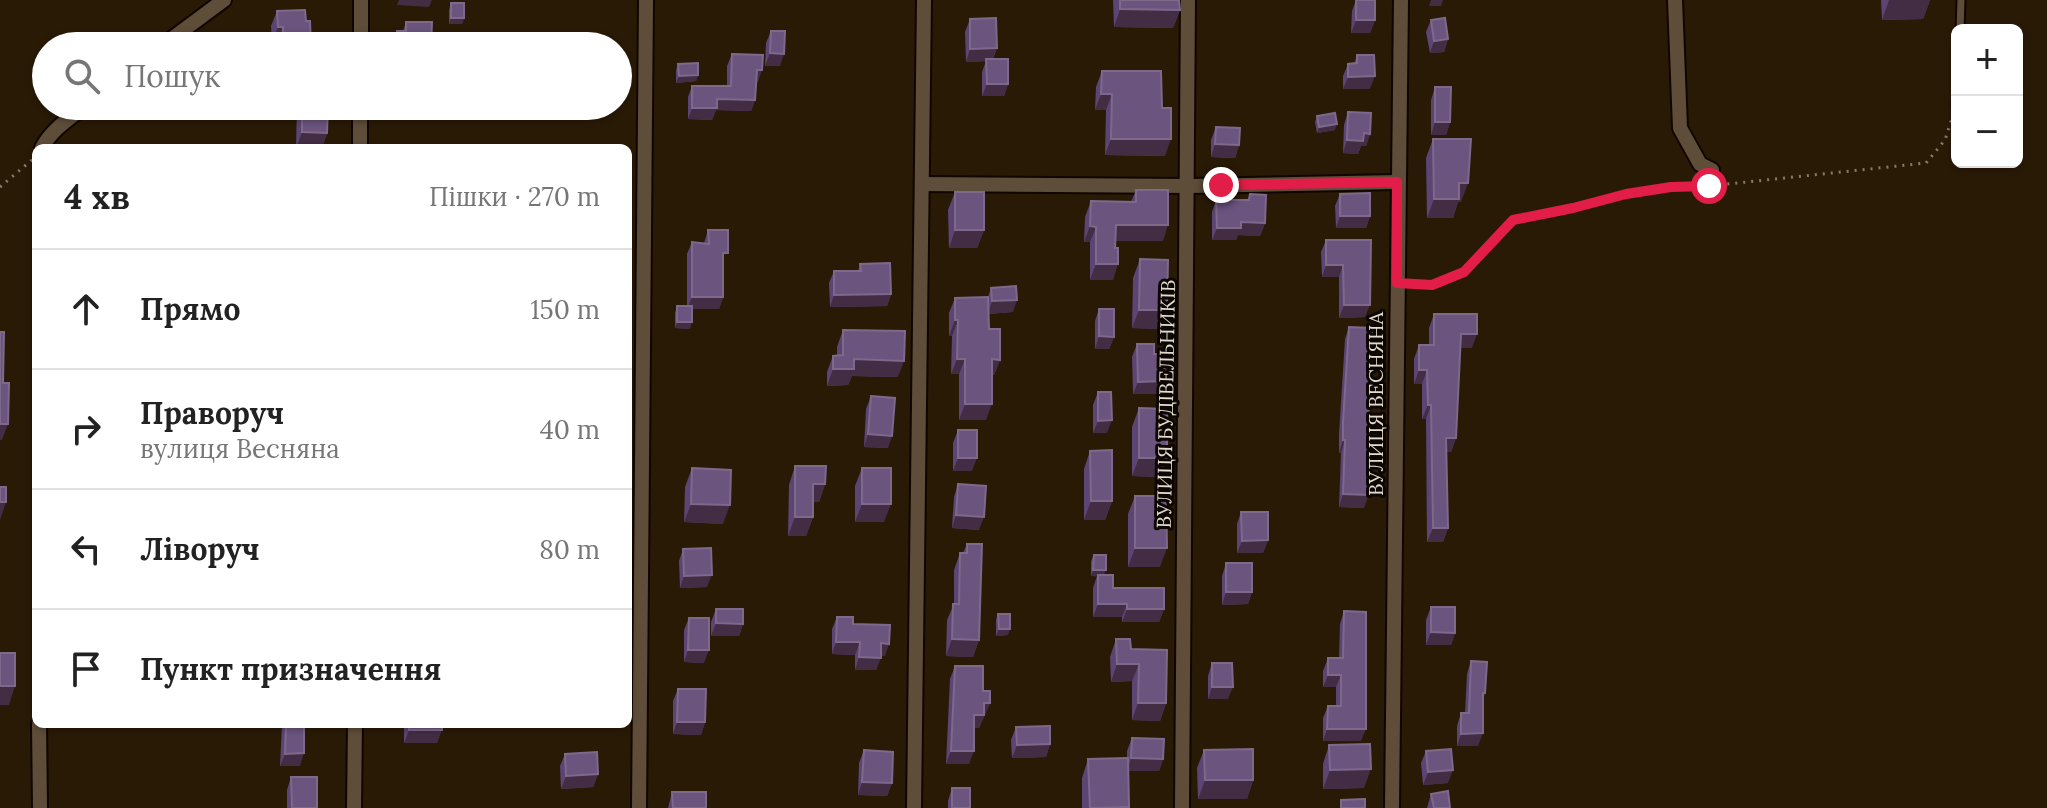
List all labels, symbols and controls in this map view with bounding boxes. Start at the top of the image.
map controls [1951,24,2023,168]
button: + [1951,24,2023,96]
search box [32,32,632,120]
icon: search [60,54,104,98]
text: Пошук [124,57,220,95]
button: − [1951,96,2023,168]
route end [1203,167,1239,203]
route start [1691,168,1727,204]
text: 4 хв [64,175,130,218]
text: Пішки · 270 m [429,180,600,213]
street label: ВУЛИЦЯ БУДІВЕЛЬНИКІВ [1151,279,1180,529]
icon: ahead [64,287,108,331]
text: Прямо [140,290,241,328]
text: 150 m [530,293,600,326]
street label: ВУЛИЦЯ ВЕСНЯНА [1363,311,1388,496]
text: Праворуч [140,394,284,432]
icon: right [64,407,108,451]
text: 40 m [540,413,600,446]
text: вулиця Весняна [140,432,340,465]
icon: left [64,527,108,571]
text: Ліворуч [140,530,260,568]
text: 80 m [539,533,600,566]
icon: arrive [64,647,108,691]
text: Пункт призначення [140,650,442,688]

